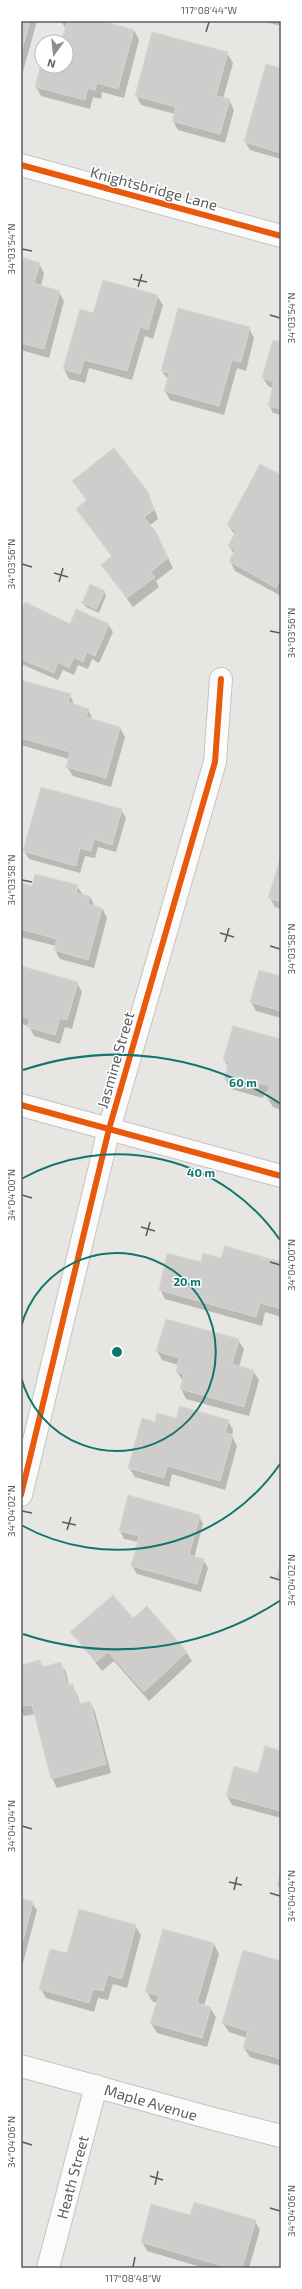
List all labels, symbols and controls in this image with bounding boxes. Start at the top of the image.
text: 117°08'44"W [181,4,237,16]
north arrow [34,34,74,74]
text: N [46,57,57,71]
street label: Knightsbridge Lane [88,162,220,214]
text: 34°03'54"N [5,223,17,275]
text: 34°03'54"N [285,292,297,344]
text: 34°03'56"N [5,539,17,589]
text: 34°03'56"N [285,608,297,658]
text: 34°03'58"N [5,854,17,906]
text: 34°03'58"N [285,923,297,975]
street label: Jasmine Street [93,1009,137,1110]
text: 60 m [229,1075,257,1089]
text: 40 m [187,1165,215,1179]
text: 34°04'00"N [5,1169,17,1221]
text: 34°04'00"N [285,1239,297,1291]
text: 20 m [173,1274,201,1288]
centre of rings [110,1345,124,1359]
text: 34°04'02"N [5,1485,17,1537]
text: 34°04'02"N [285,1554,297,1606]
text: 34°04'04"N [5,1800,17,1852]
text: 34°04'04"N [285,1870,297,1922]
street label: Maple Avenue [102,2080,200,2124]
text: 34°04'06"N [5,2116,17,2168]
street label: Heath Street [52,2133,92,2221]
text: 34°04'06"N [285,2185,297,2237]
text: 117°08'48"W [105,2272,161,2284]

